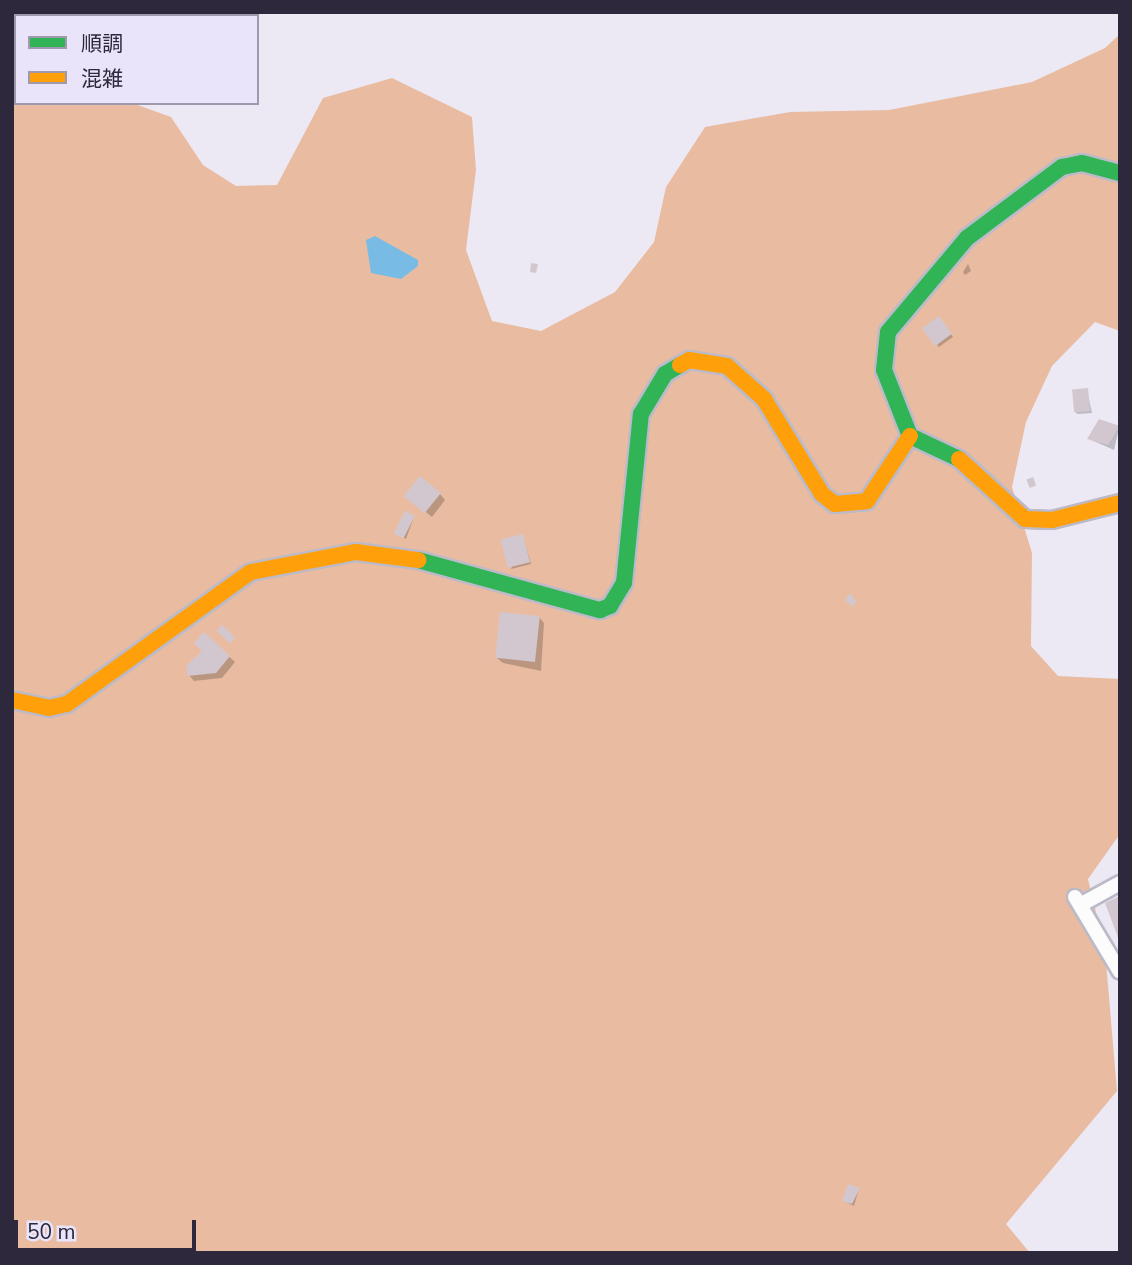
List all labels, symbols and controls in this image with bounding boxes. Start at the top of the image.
legend [14,14,259,105]
text: 順調 [81,30,123,58]
text: 混雑 [81,65,123,93]
scale bar [18,1206,200,1250]
text: 50 m [27,1218,76,1246]

